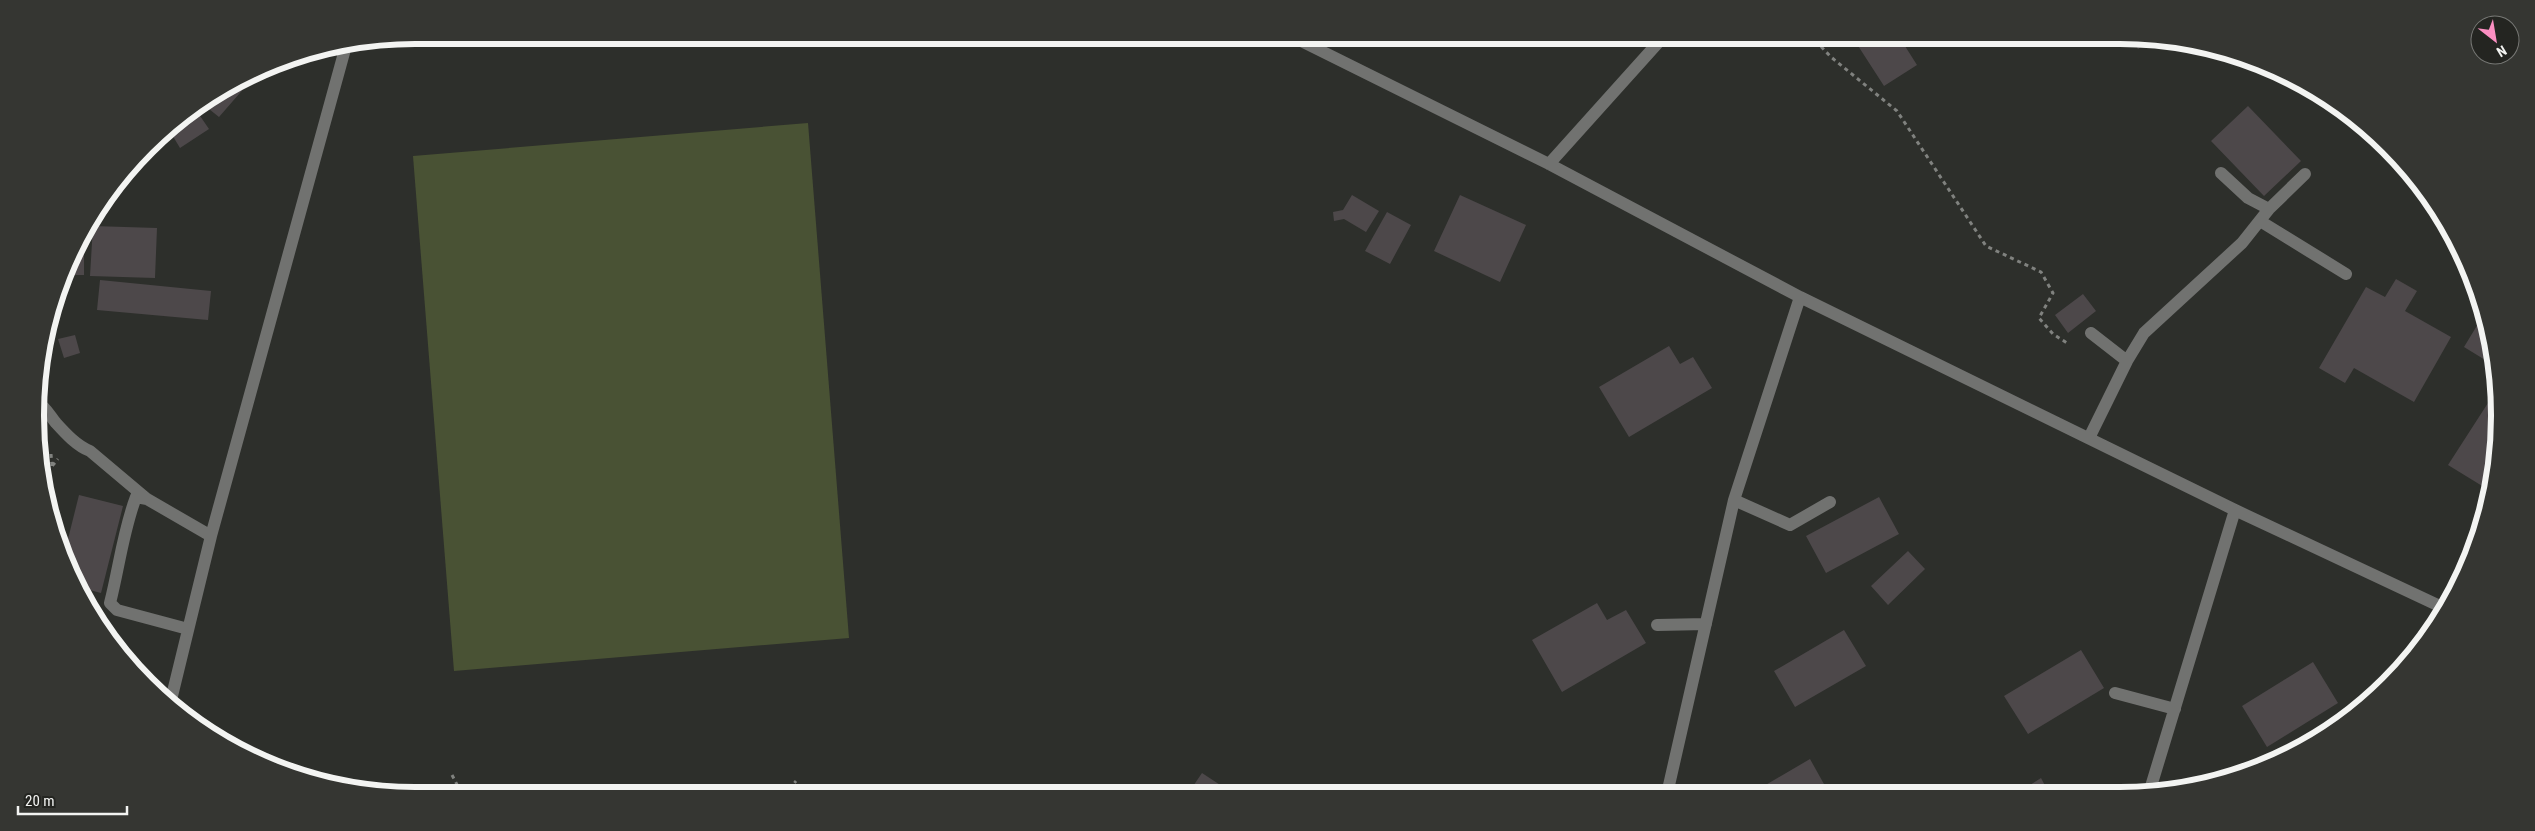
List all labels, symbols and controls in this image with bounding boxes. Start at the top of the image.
north arrow [2470,15,2520,65]
text: N [2494,42,2509,60]
scale bar [18,784,126,816]
text: 20 m [25,792,55,810]

